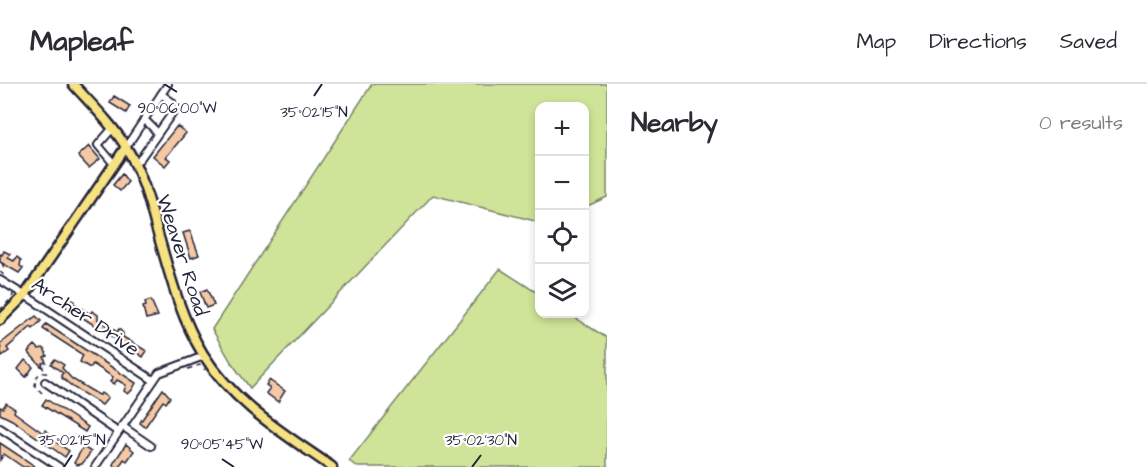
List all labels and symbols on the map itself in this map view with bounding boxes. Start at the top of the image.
text: 90°06'00"W [137,98,217,119]
text: 35°02'15"N [280,102,348,123]
street label: Weaver Road [149,191,215,320]
street label: Archer Drive [26,270,145,363]
text: 35°02'15"N [38,430,106,451]
text: 35°02'30"N [445,430,517,451]
text: 90°05'45"W [181,434,263,455]

